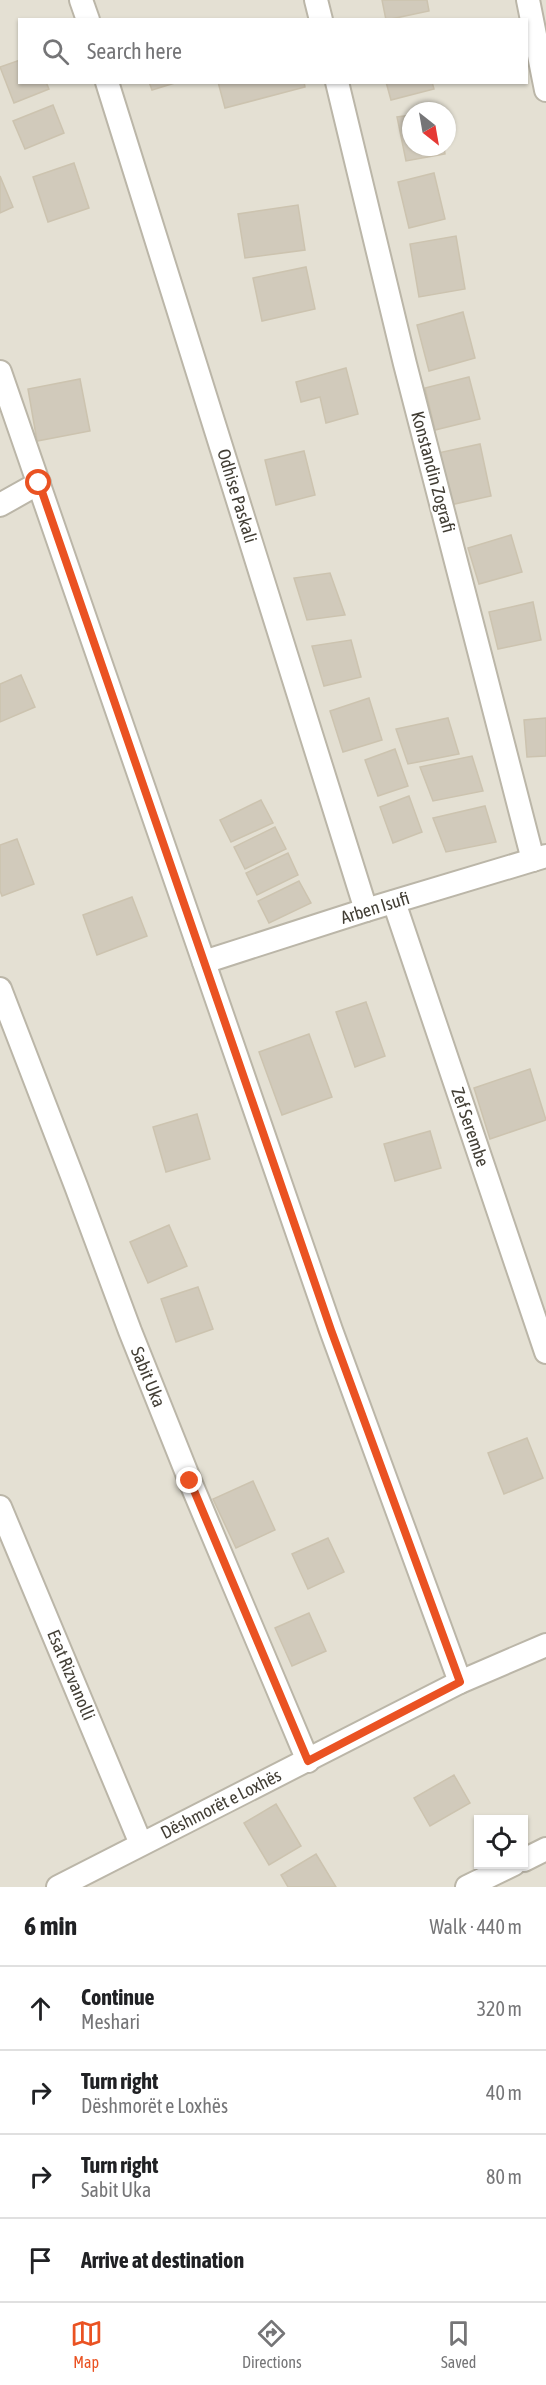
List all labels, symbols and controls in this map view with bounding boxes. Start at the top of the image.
search box [18,18,528,84]
icon: search [39,35,72,68]
text: Search here [87,38,182,64]
north arrow [402,102,456,156]
street label: Konstandin Zografi [407,409,460,535]
street label: Odhise Paskali [213,446,262,545]
route start [25,469,51,495]
street label: Arben Isufi [338,887,412,928]
street label: Zef Serembe [447,1084,494,1169]
street label: Sabit Uka [127,1344,170,1410]
route end [176,1467,202,1493]
street label: Esat Rizvanolli [43,1626,100,1723]
street label: Dëshmorët e Loxhës [157,1764,284,1843]
map controls [474,1815,528,1869]
button: locate [474,1815,528,1869]
text: 6 min [24,1911,77,1941]
text: Walk · 440 m [430,1915,522,1938]
text: Continue [81,1984,155,2010]
icon: ahead [24,1992,57,2025]
text: 320 m [477,1997,522,2020]
text: Meshari [81,2010,140,2033]
text: Turn right [81,2068,158,2094]
icon: right [24,2076,57,2109]
text: 40 m [486,2081,522,2104]
text: Dëshmorët e Loxhës [81,2094,228,2117]
text: Turn right [81,2152,158,2178]
icon: right [24,2160,57,2193]
text: 80 m [486,2165,522,2188]
text: Sabit Uka [81,2178,151,2201]
icon: arrive [24,2244,57,2277]
text: Arrive at destination [81,2247,244,2273]
tab: Map [70,2317,103,2371]
tab: Directions [242,2317,302,2371]
tab: Saved [441,2317,476,2371]

